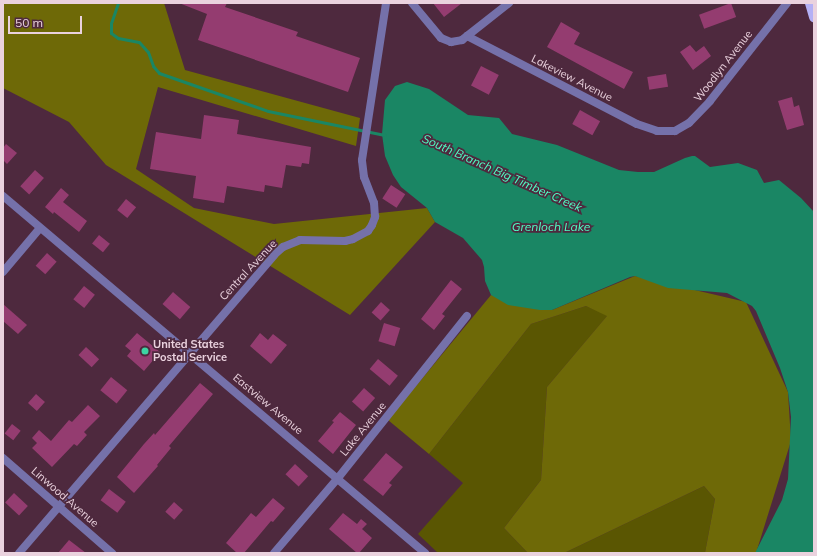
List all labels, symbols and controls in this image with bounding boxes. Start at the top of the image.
scale bar [10,8,84,34]
text: 50 m [15,15,43,30]
street label: Woodlyn Avenue [691,28,755,104]
street label: Lakeview Avenue [529,52,615,104]
water label: South Branch Big Timber Creek [420,131,584,215]
water label: Grenloch Lake [512,220,590,234]
street label: Central Avenue [217,237,279,303]
place label: United States Postal Service [153,338,227,364]
marker: United States Postal Service [140,346,150,356]
street label: Eastview Avenue [230,371,306,437]
street label: Lake Avenue [337,399,389,459]
street label: Linwood Avenue [29,464,101,530]

